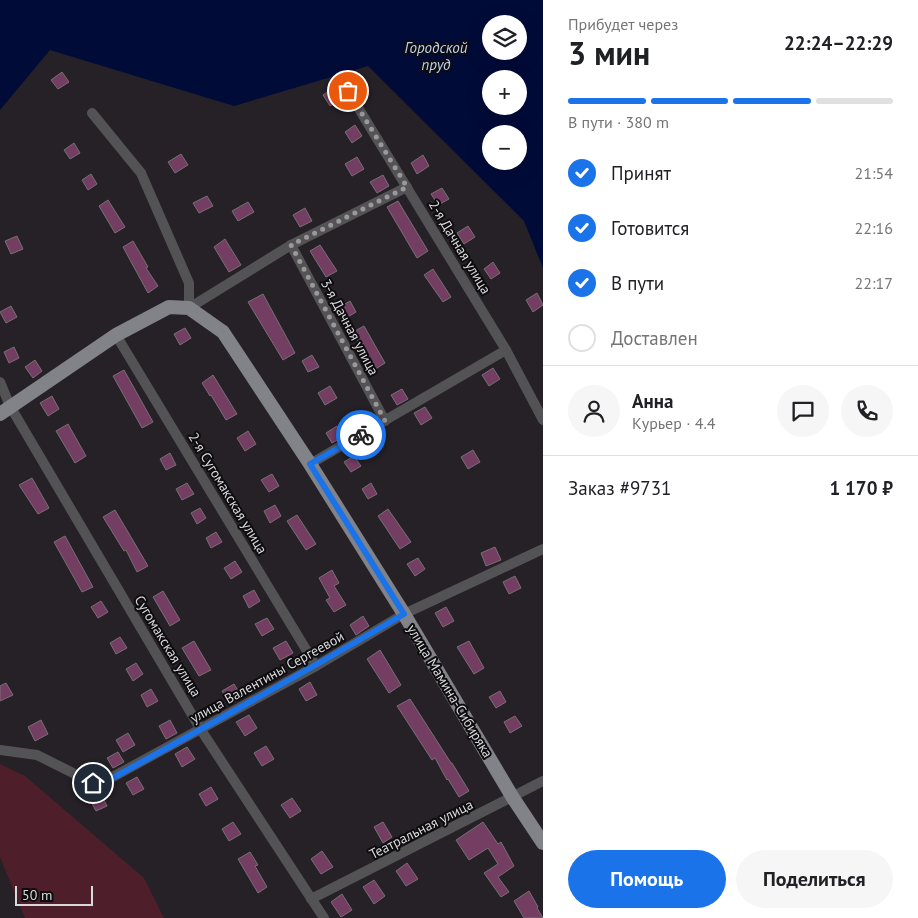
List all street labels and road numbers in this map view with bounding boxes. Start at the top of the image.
street label: 2-я Дачная улица [425,197,495,297]
street label: 3-я Дачная улица [317,276,383,378]
street label: 2-я Сугомакская улица [185,429,271,557]
street label: Сугомакская улица [131,592,205,700]
street label: улица Мамина-Сибиряка [403,621,497,761]
street label: улица Валентины Сергеевой [187,627,347,727]
street label: Театральная улица [366,795,476,863]

